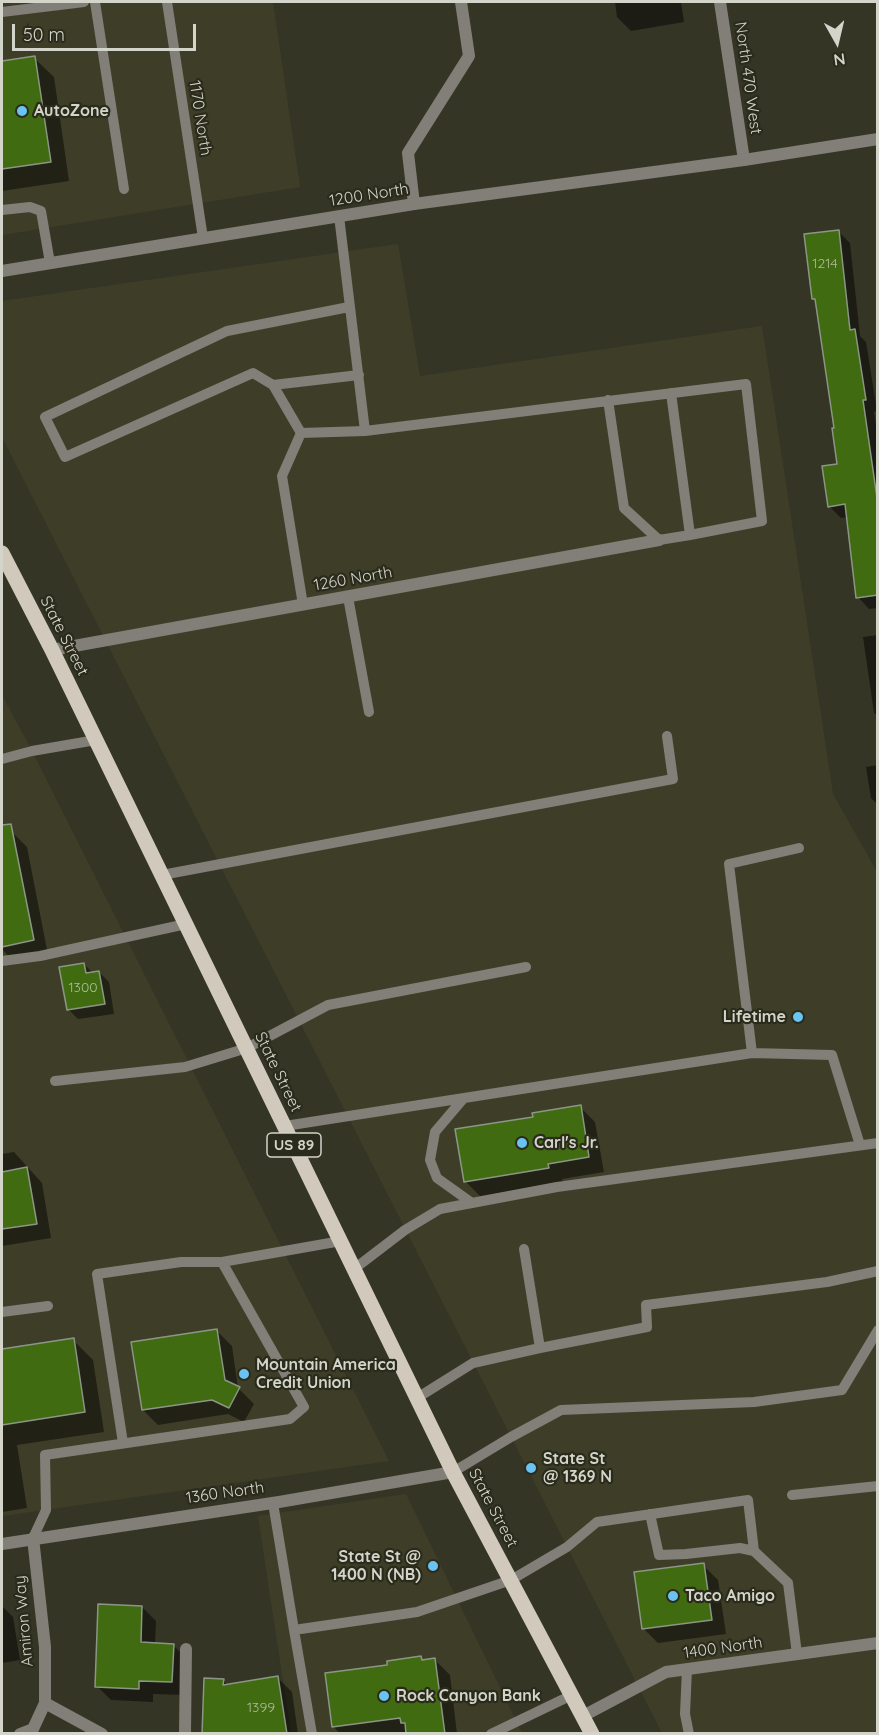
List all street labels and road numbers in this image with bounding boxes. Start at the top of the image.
street label: North 470 West [731,20,765,136]
street label: 1170 North [185,79,215,157]
street label: 1200 North [328,179,410,211]
street label: 1260 North [312,563,394,595]
street label: State Street [36,593,92,679]
street label: State Street [250,1029,306,1115]
road number: US 89 [267,1133,321,1157]
street label: State Street [464,1465,522,1551]
street label: 1360 North [185,1478,265,1508]
street label: Amiron Way [10,1575,38,1667]
street label: 1400 North [682,1633,764,1663]

